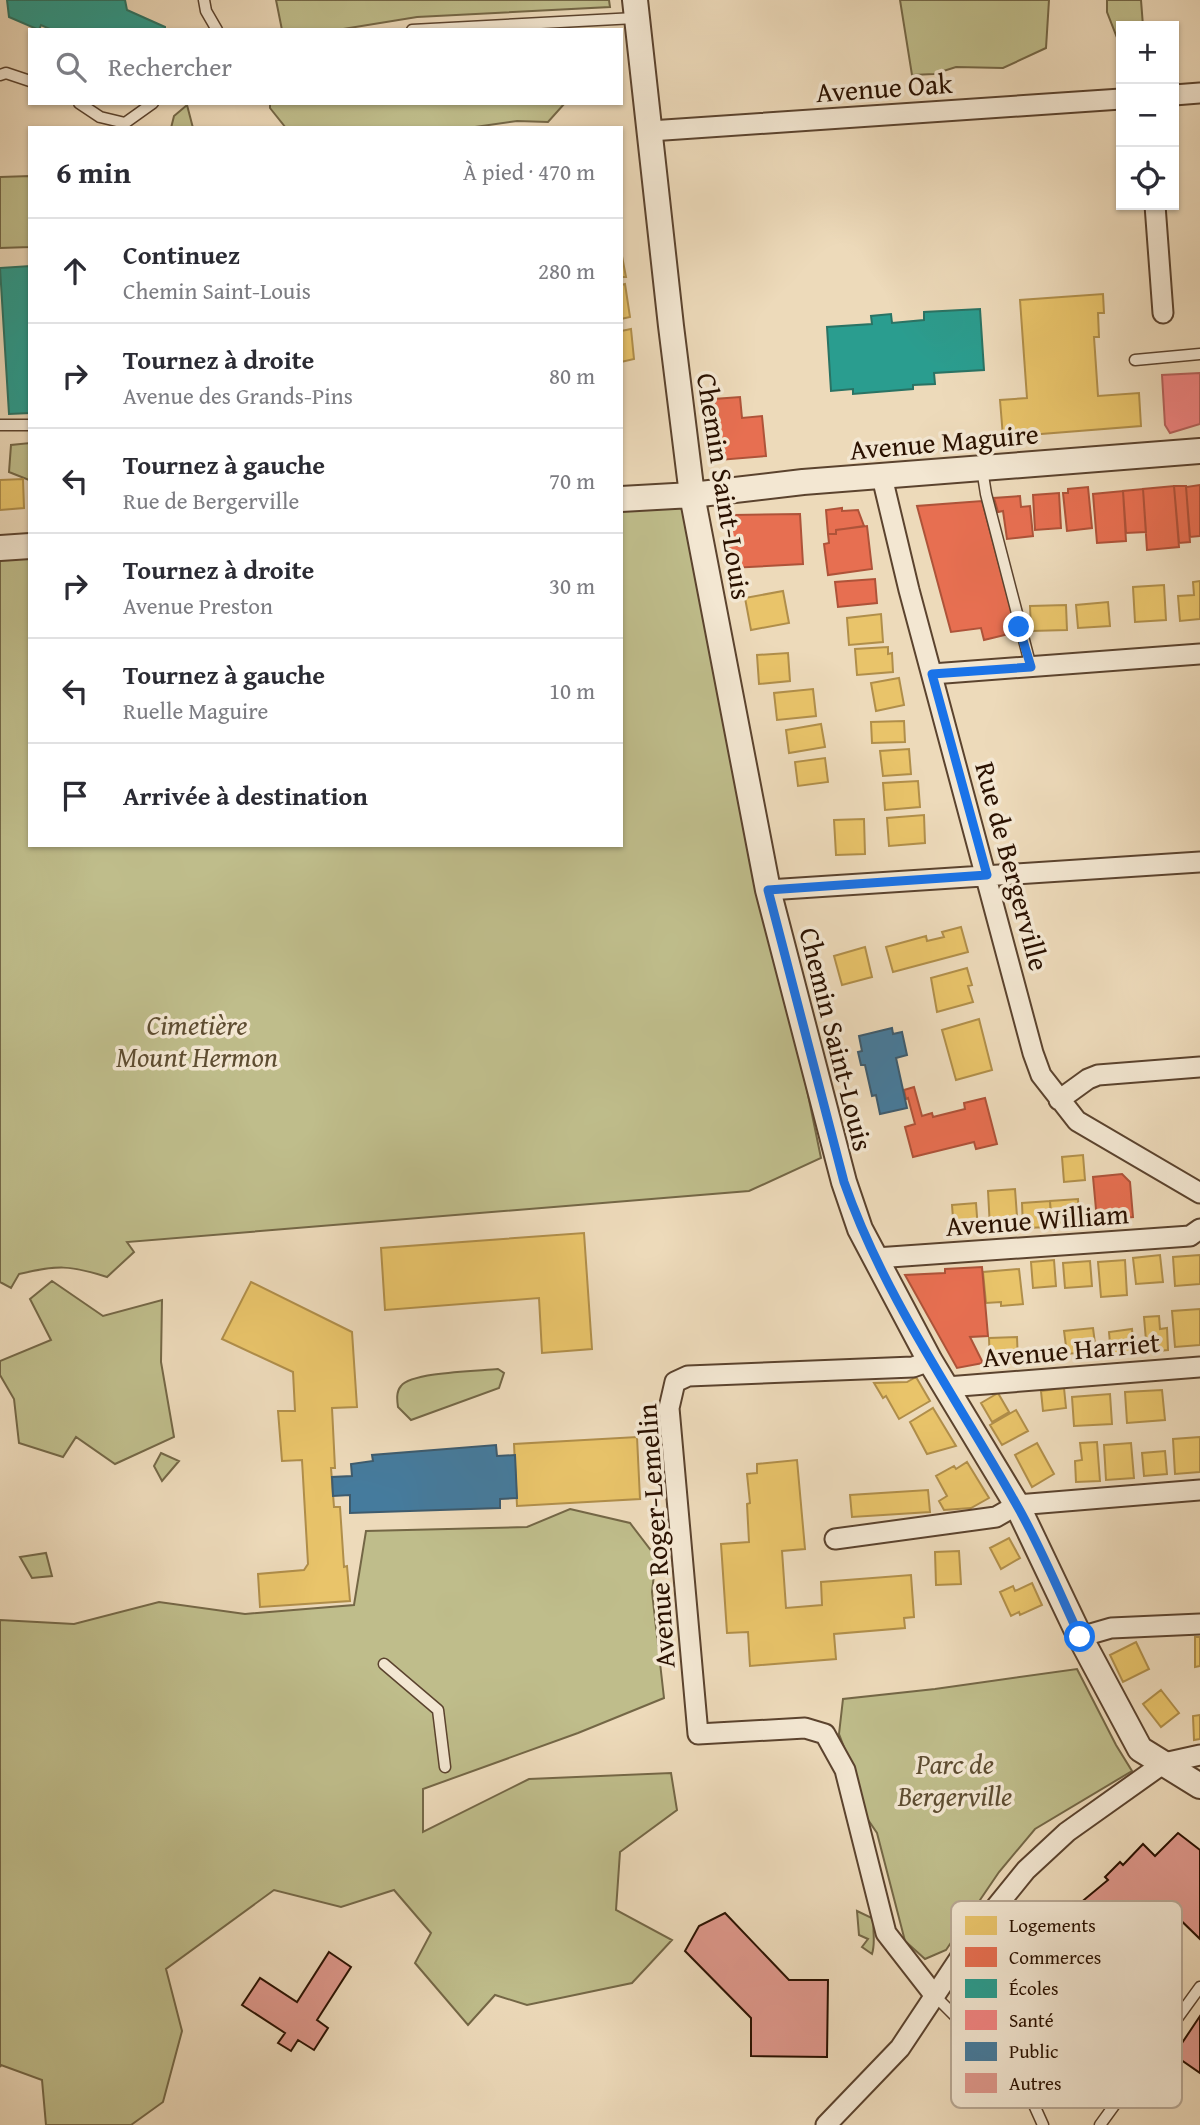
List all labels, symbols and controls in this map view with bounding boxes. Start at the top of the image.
map controls [1116,21,1179,210]
button: + [1116,21,1179,84]
search box [28,28,623,105]
text: Rechercher [108,47,232,86]
icon: search [52,48,90,86]
street label: Avenue Oak [814,62,954,112]
button: − [1116,84,1179,147]
button: locate [1116,147,1179,210]
text: 6 min [56,150,131,194]
text: À pied · 470 m [463,155,595,188]
text: Continuez [123,235,240,274]
icon: ahead [56,252,94,290]
text: 280 m [538,254,595,287]
text: Chemin Saint-Louis [123,274,311,307]
text: Tournez à droite [123,340,314,379]
icon: right [56,357,94,395]
text: 80 m [549,359,595,392]
street label: Chemin Saint-Louis [687,370,763,602]
text: Avenue des Grands-Pins [123,379,353,412]
street label: Avenue Maguire [848,412,1040,470]
text: Tournez à gauche [123,445,325,484]
icon: left [56,462,94,500]
text: 70 m [549,464,595,497]
text: Rue de Bergerville [123,484,299,517]
text: Tournez à droite [123,550,314,589]
icon: right [56,567,94,605]
text: 30 m [549,569,595,602]
text: Avenue Preston [123,589,273,622]
route end [1003,611,1034,642]
text: Tournez à gauche [123,655,325,694]
icon: left [56,672,94,710]
text: 10 m [549,674,595,707]
text: Ruelle Maguire [123,694,268,727]
street label: Rue de Bergerville [965,757,1061,975]
text: Arrivée à destination [123,776,368,815]
icon: arrive [56,777,94,815]
street label: Chemin Saint-Louis [789,923,885,1155]
park label: Cimetière Mount Hermon [116,1004,278,1077]
street label: Avenue William [944,1192,1130,1246]
street label: Avenue Harriet [981,1321,1162,1377]
street label: Avenue Roger-Lemelin [625,1402,685,1670]
route start [1064,1621,1095,1652]
park label: Parc de Bergerville [897,1743,1012,1816]
legend [951,1901,1182,2108]
text: Logements [1009,1911,1096,1939]
text: Commerces [1009,1943,1101,1971]
text: Écoles [1009,1974,1059,2002]
text: Santé [1009,2006,1054,2034]
text: Public [1009,2037,1058,2065]
text: Autres [1009,2069,1062,2097]

